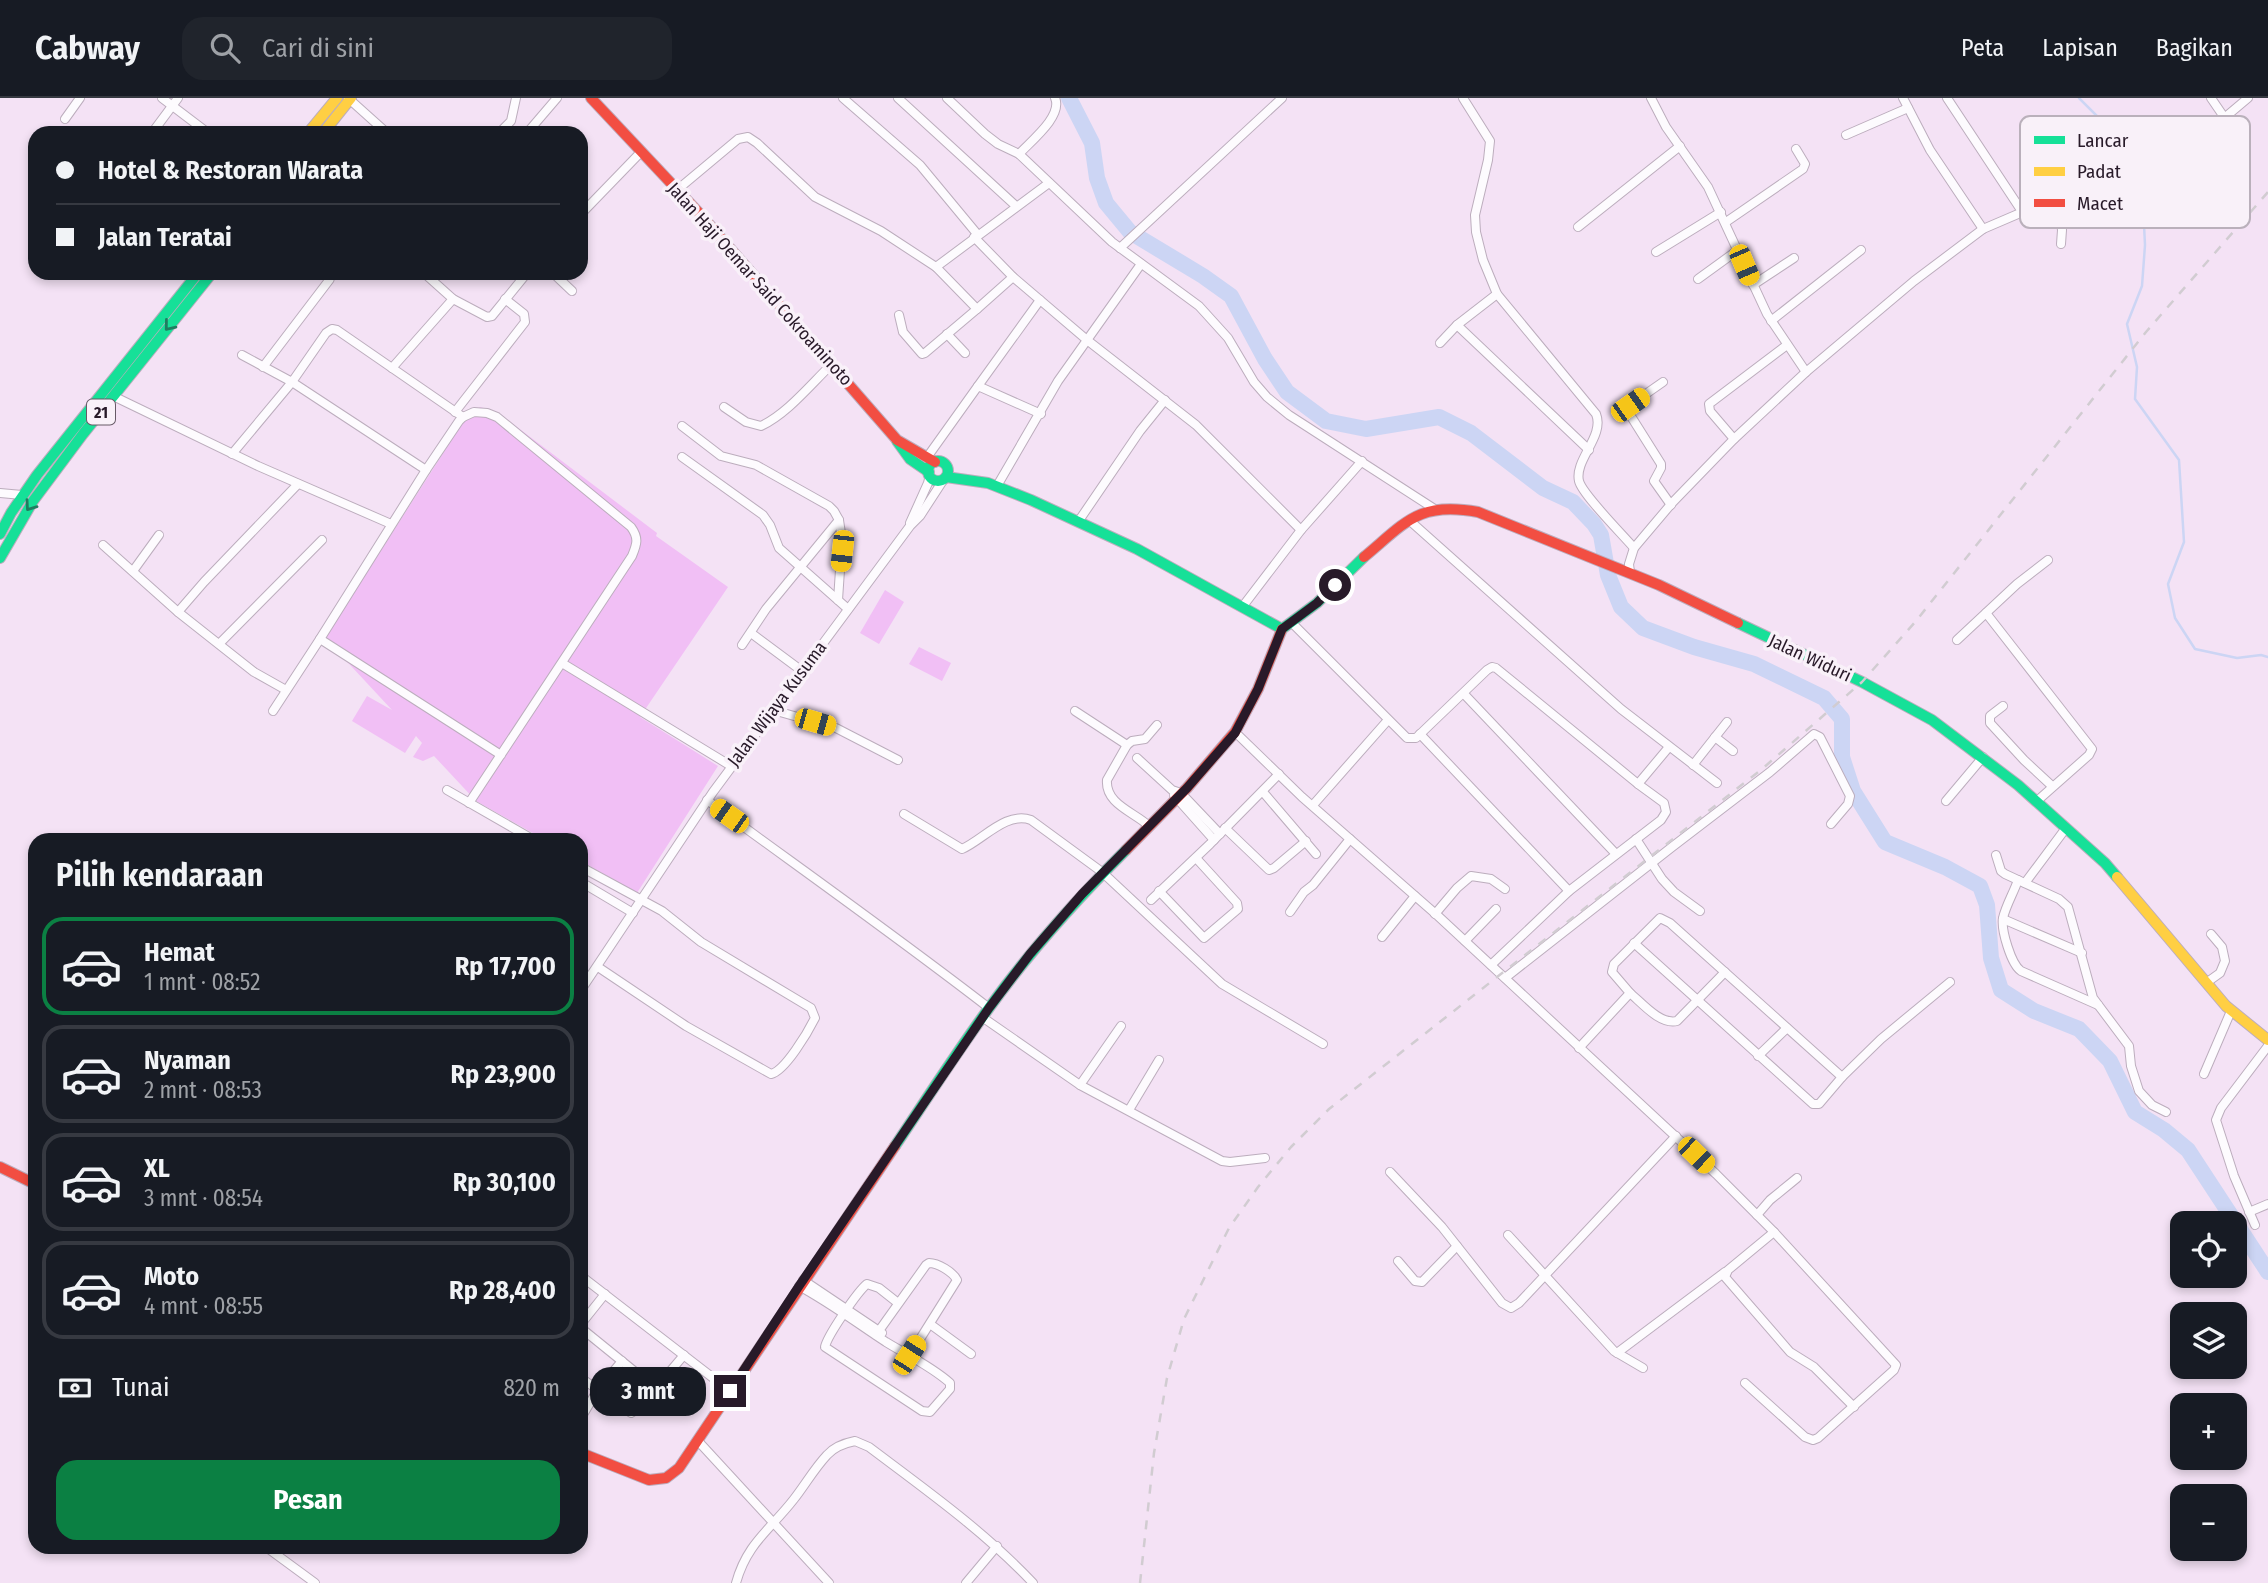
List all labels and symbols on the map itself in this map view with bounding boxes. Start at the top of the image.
legend [2020,116,2250,228]
text: Lancar [2077,129,2129,152]
text: Padat [2077,160,2122,183]
street label: Jalan Haji Oemar Said Cokroaminoto [663,178,857,390]
text: Macet [2077,192,2124,215]
car [1727,242,1762,288]
one-way arrow [165,319,178,331]
car [1607,384,1654,426]
road number: 21 [87,400,115,424]
one-way arrow [26,498,38,511]
car [830,529,855,573]
route start [1319,569,1351,601]
street label: Jalan Widuri [1765,629,1855,687]
street label: Jalan Wijaya Kusuma [723,637,831,771]
car [792,706,839,738]
car [706,795,753,837]
car [1674,1133,1719,1177]
car [889,1332,930,1378]
callout: 3 mnt [590,1366,706,1416]
route end [714,1375,746,1407]

